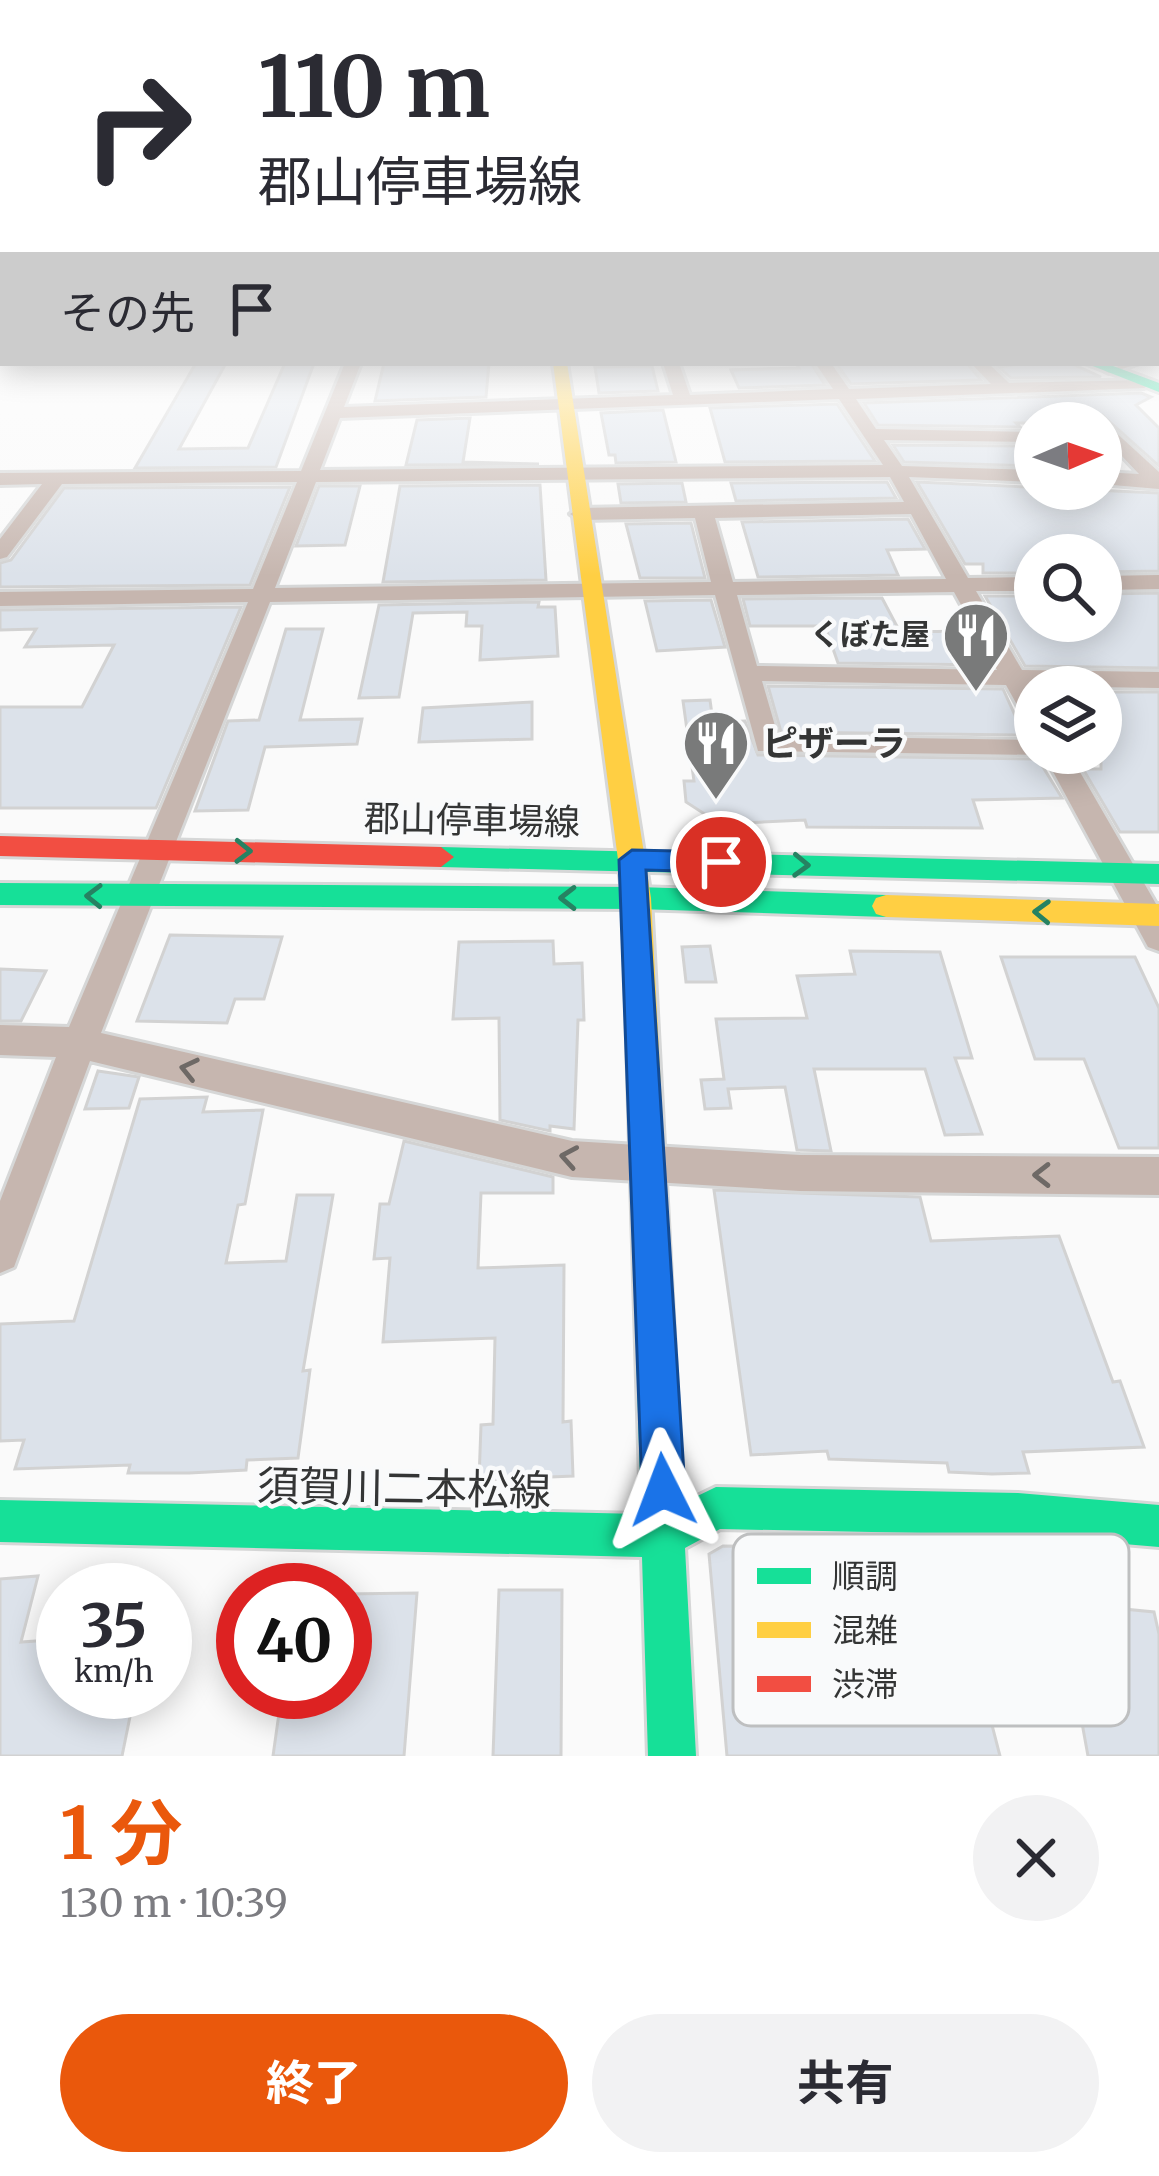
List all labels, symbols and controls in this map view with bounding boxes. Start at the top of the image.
text: 110 m [258,34,490,140]
icon: right [60,48,216,204]
text: 郡山停車場線 [258,148,582,216]
icon: arrive [219,276,285,342]
text: その先 [60,285,195,341]
north arrow [1014,402,1122,510]
map controls [1014,402,1122,774]
button: search [1014,534,1122,642]
restaurant icon: くぼた屋 [941,600,1011,694]
place label: くぼた屋 [810,615,930,653]
button: layers [1014,666,1122,774]
restaurant icon: ピザーラ [681,708,751,802]
place label: ピザーラ [762,721,906,766]
street label: 郡山停車場線 [364,796,580,845]
pin [670,811,772,913]
icon: arrive [688,829,754,895]
one-way arrow [234,837,253,863]
one-way arrow [792,851,811,877]
one-way arrow [84,883,102,909]
one-way arrow [558,885,576,911]
one-way arrow [1032,899,1051,925]
one-way arrow [179,1058,199,1083]
one-way arrow [559,1146,579,1171]
one-way arrow [1032,1162,1051,1188]
position arrow [600,1427,726,1553]
street label: 須賀川二本松線 [257,1459,551,1517]
legend [733,1534,1129,1726]
text: 順調 [832,1556,898,1597]
speed limit sign: 40 [216,1563,372,1719]
text: 35 [81,1588,147,1663]
text: 混雑 [832,1610,898,1651]
text: km/h [74,1652,154,1690]
text: 渋滞 [832,1664,898,1705]
text: 1 分 [60,1788,182,1879]
button: close [973,1795,1099,1921]
text: 130 m · 10:39 [60,1879,288,1928]
button: 終了 [60,2014,568,2152]
button: 共有 [592,2014,1099,2152]

